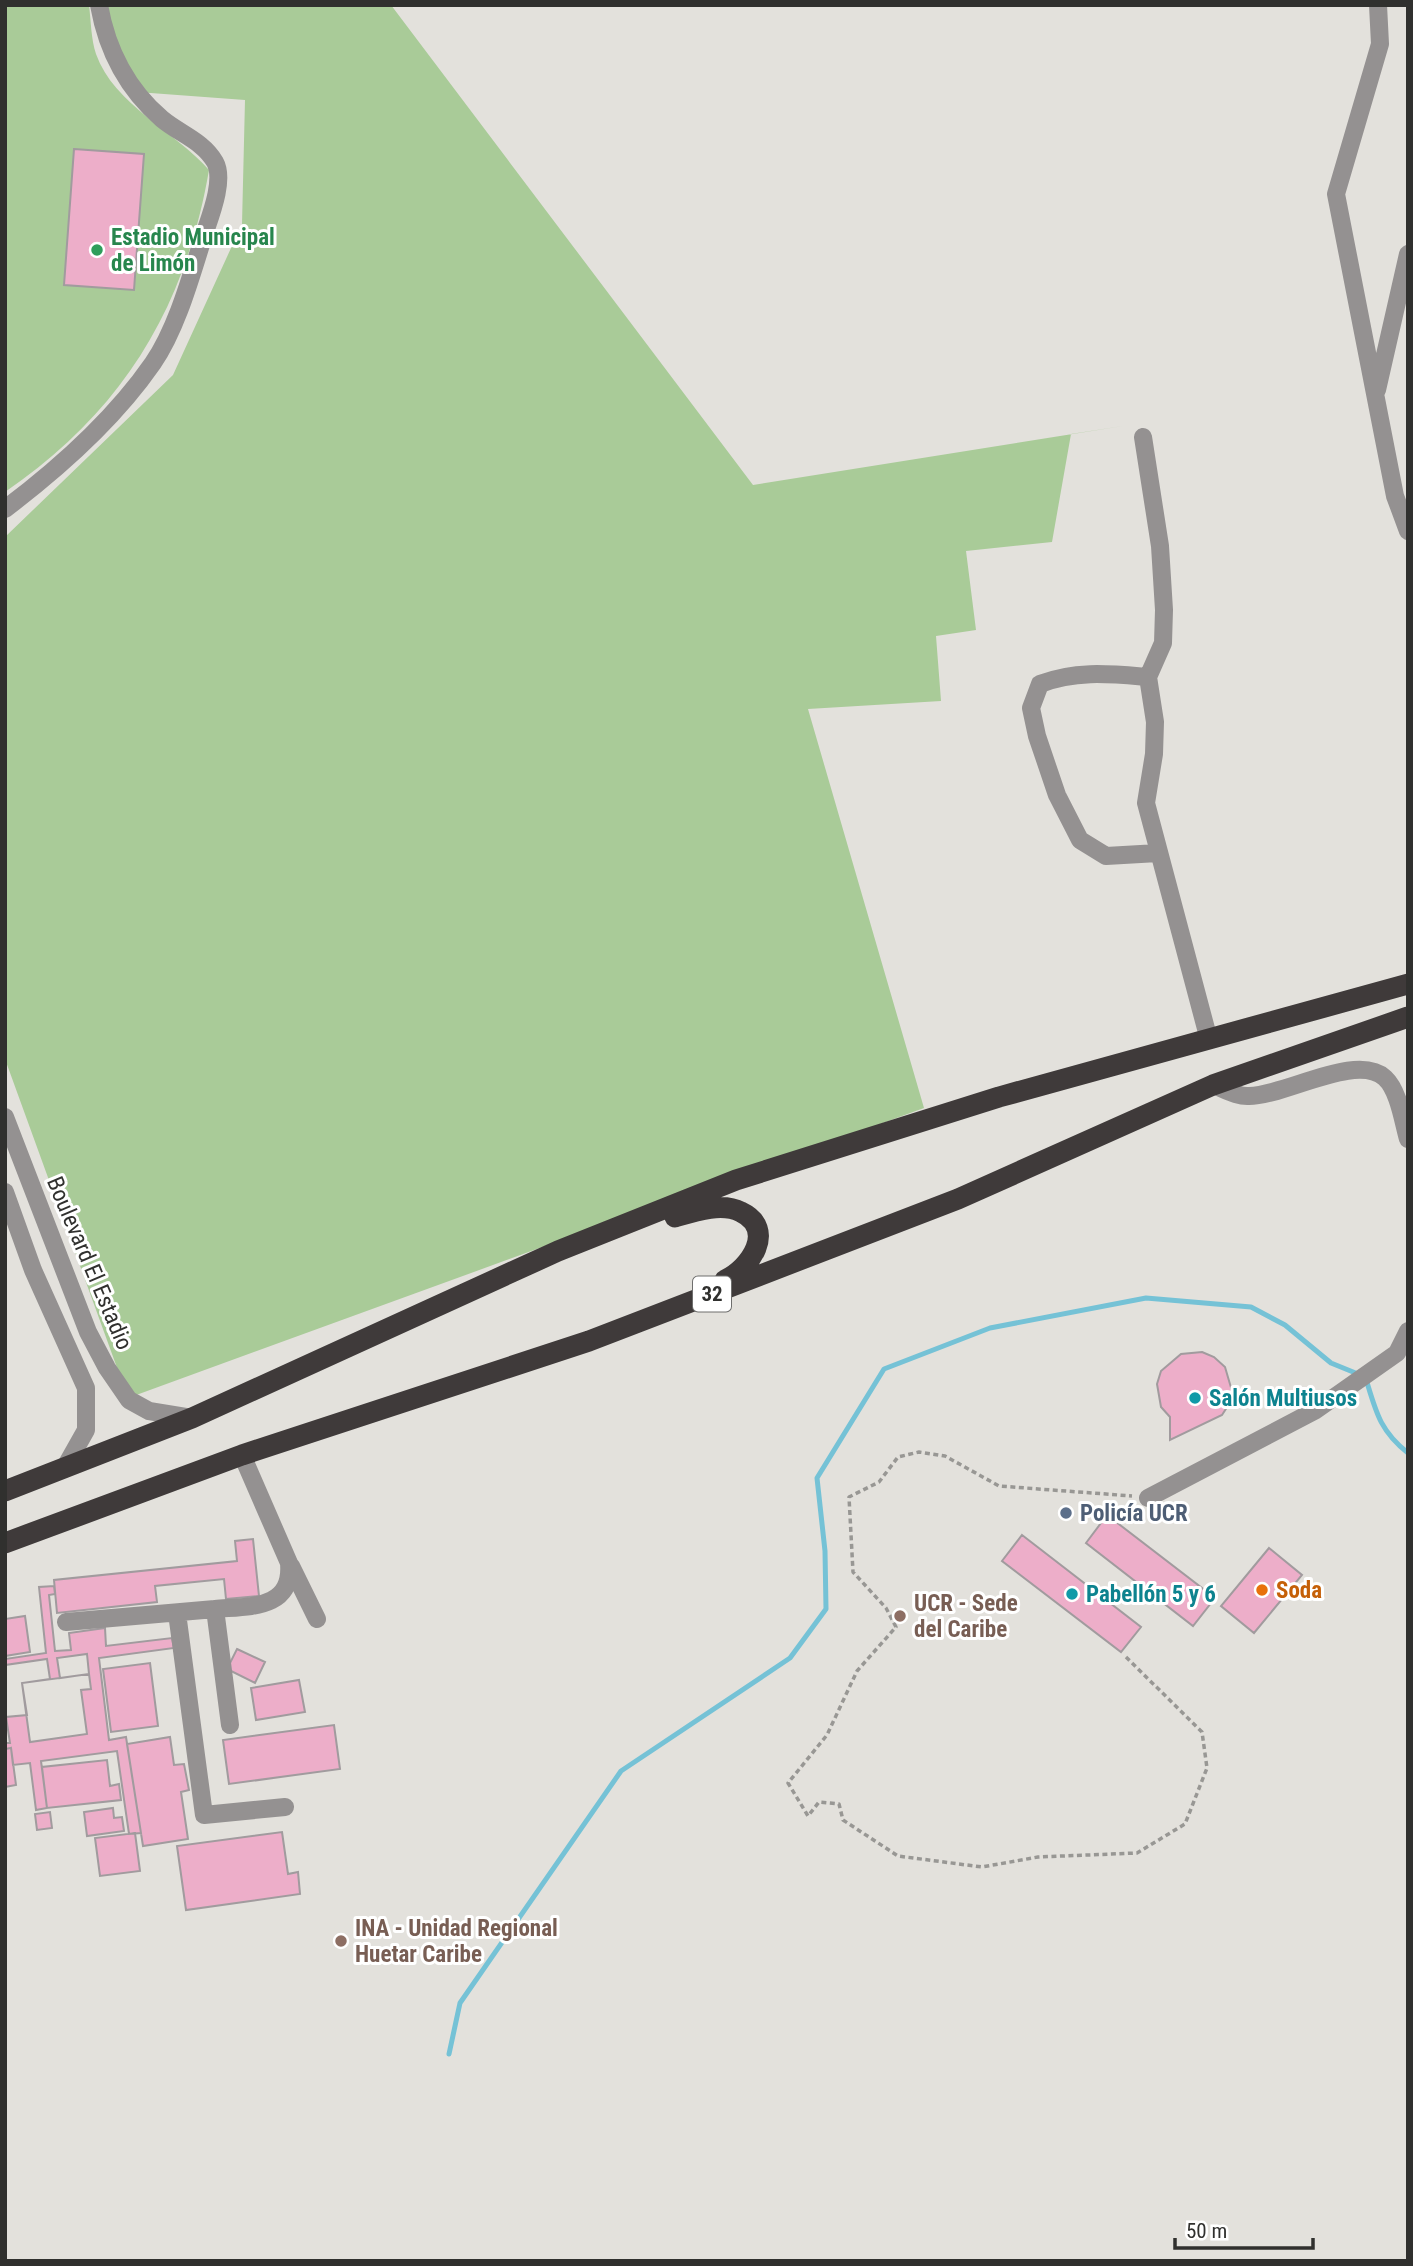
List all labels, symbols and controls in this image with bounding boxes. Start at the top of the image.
place label: Estadio Municipal de Limón [111,224,275,277]
marker: Estadio Municipal de Limón [89,242,105,258]
street label: Boulevard El Estadio [41,1173,138,1354]
road number: 32 [693,1276,731,1312]
place label: Salón Multiusos [1209,1385,1357,1412]
marker: Salón Multiusos [1187,1390,1203,1406]
place label: Policía UCR [1080,1500,1188,1527]
marker: Policía UCR [1058,1505,1074,1521]
place label: Soda [1276,1577,1322,1604]
place label: Pabellón 5 y 6 [1086,1581,1216,1608]
marker: Soda [1254,1582,1270,1598]
marker: Pabellón 5 y 6 [1064,1586,1080,1602]
place label: UCR - Sede del Caribe [914,1590,1018,1643]
marker: UCR - Sede del Caribe [892,1608,908,1624]
place label: INA - Unidad Regional Huetar Caribe [355,1915,558,1968]
marker: INA - Unidad Regional Huetar Caribe [333,1933,349,1949]
scale bar [1175,2206,1313,2250]
text: 50 m [1186,2219,1227,2243]

